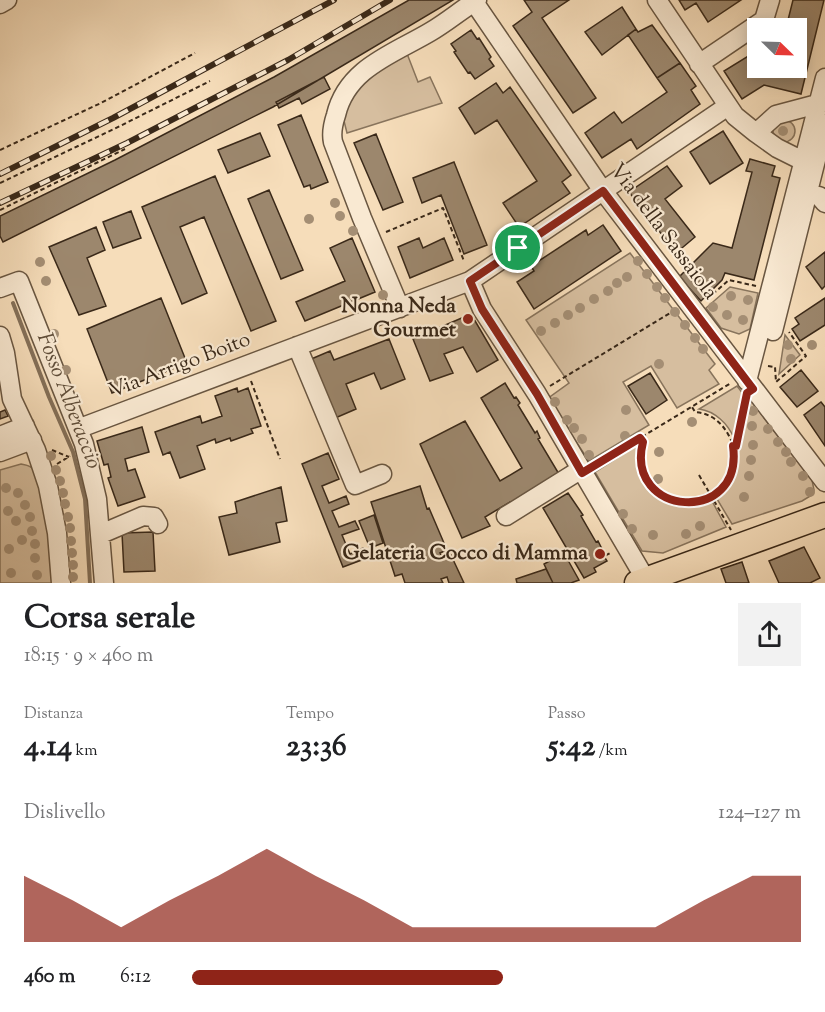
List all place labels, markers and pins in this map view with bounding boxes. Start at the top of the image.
pin [492,222,543,273]
place label: Nonna Neda Gourmet [341,292,457,346]
marker: Nonna Neda Gourmet [461,312,475,326]
place label: Gelateria Cocco di Mamma [342,539,588,569]
marker: Gelateria Cocco di Mamma [593,547,607,561]

